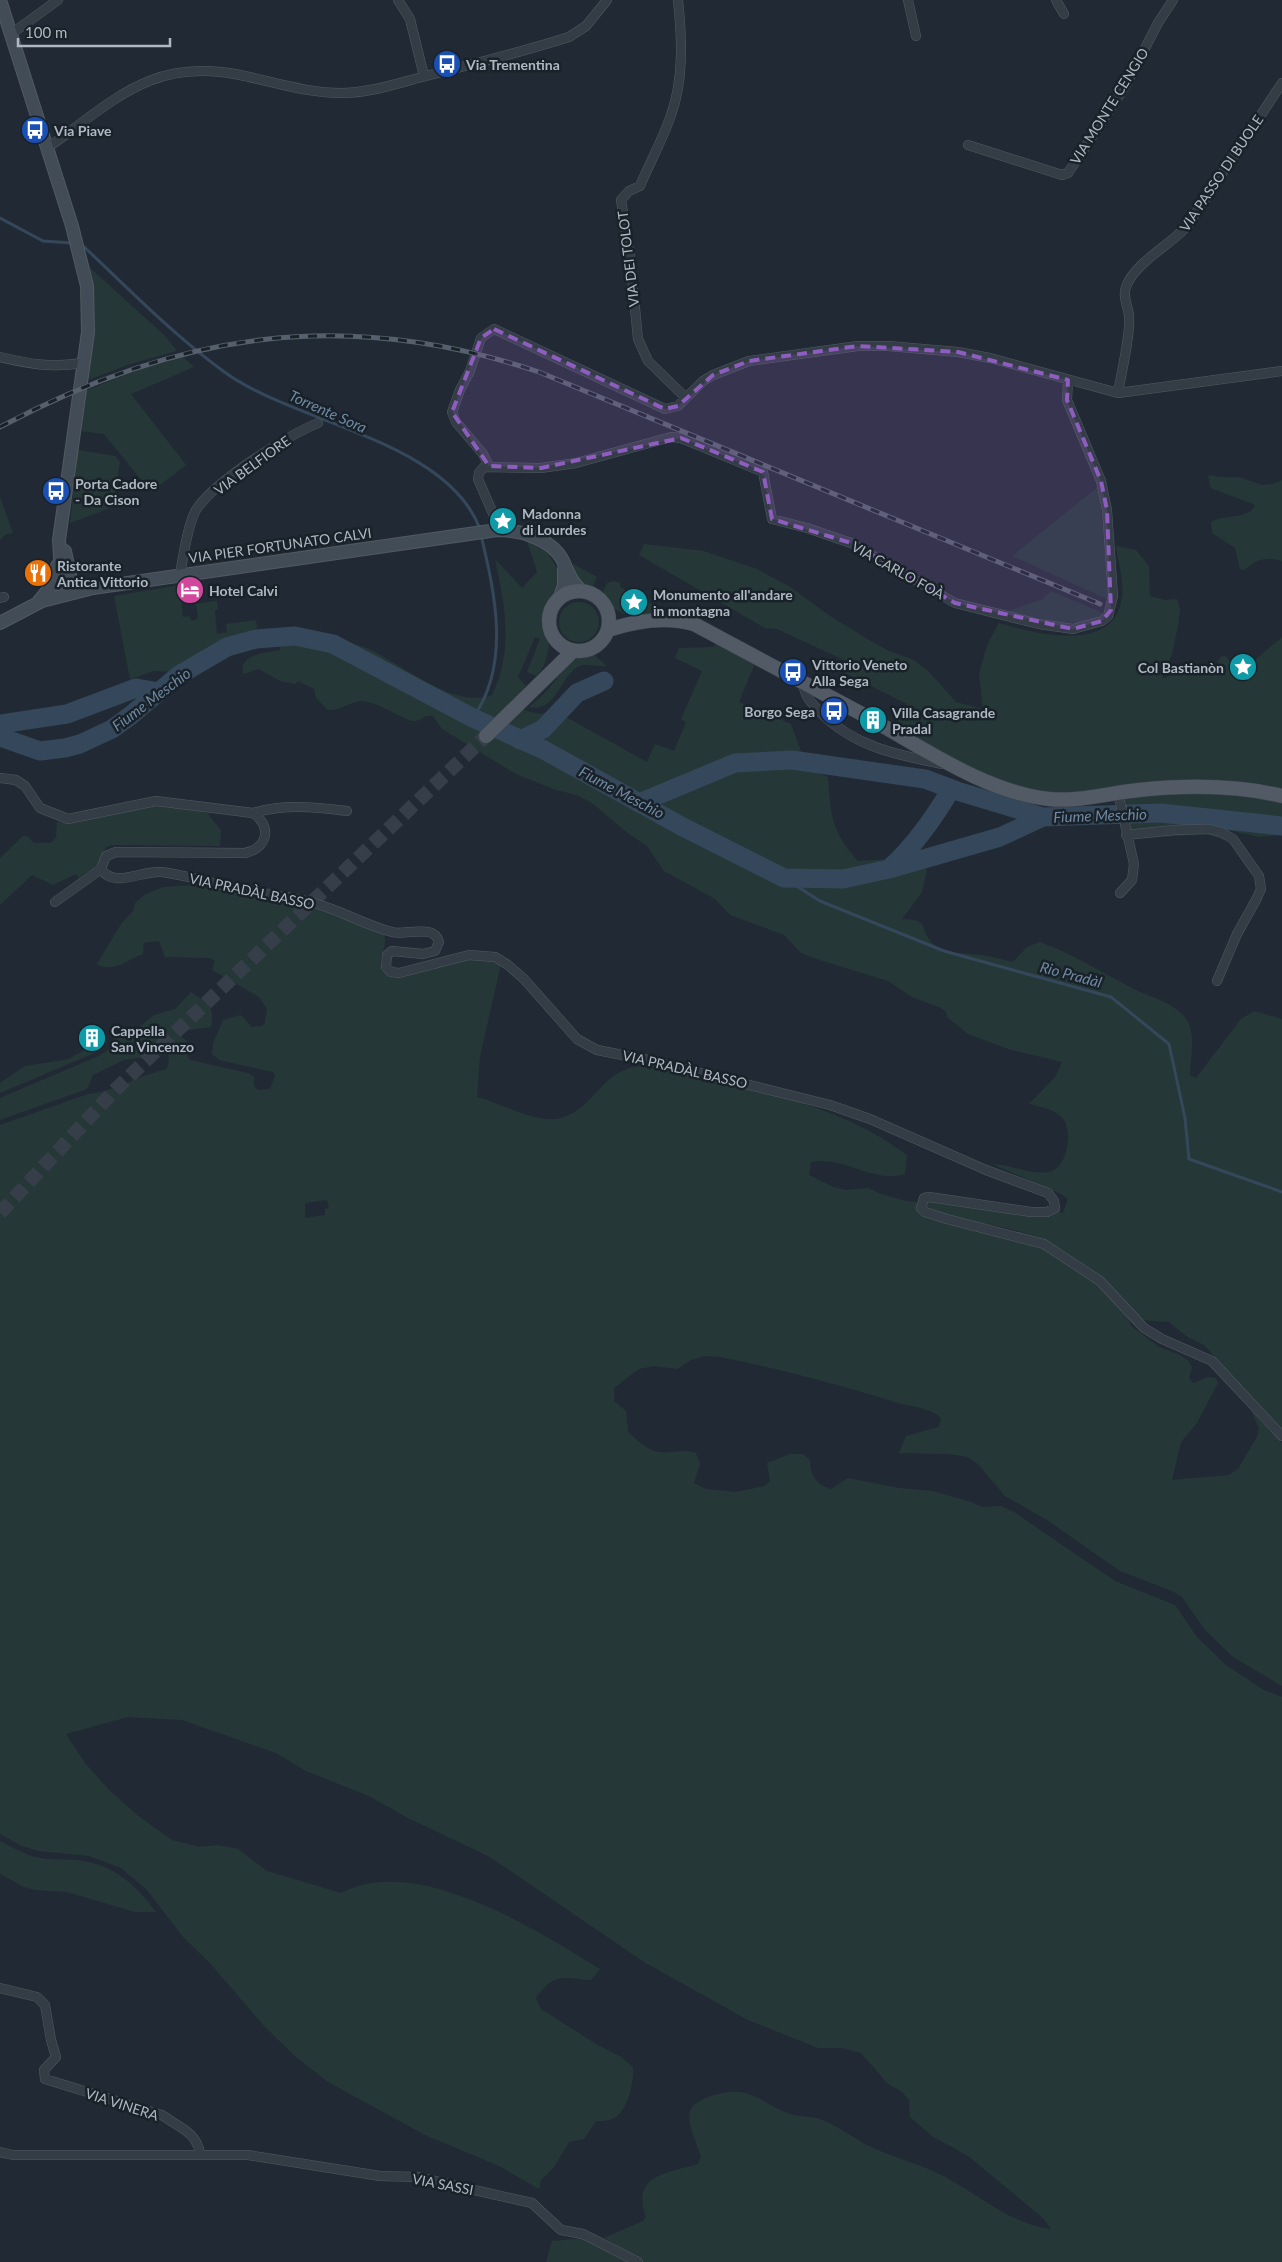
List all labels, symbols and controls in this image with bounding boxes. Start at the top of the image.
scale bar [18,15,170,47]
text: 100 m [25,23,67,41]
street label: VIA MONTE CENGIO [1066,45,1152,167]
bus stop icon: Via Trementina [432,49,462,79]
place label: Via Trementina [465,56,560,73]
street label: VIA PASSO DI BUOLE [1176,111,1266,235]
bus stop icon: Via Piave [20,115,50,145]
place label: Via Piave [53,122,112,139]
street label: VIA DEI TOLOT [614,209,642,308]
water label: Torrente Sora [286,386,370,436]
street label: VIA BELFIORE [211,432,293,498]
place label: Porta Cadore - Da Cison [75,475,158,508]
bus stop icon: Porta Cadore - Da Cison [41,476,71,506]
place label: Madonna di Lourdes [522,505,586,538]
place icon: Madonna di Lourdes [488,506,518,536]
street label: VIA PIER FORTUNATO CALVI [187,524,373,566]
street label: VIA CARLO FOÀ [849,538,948,603]
place label: Ristorante Antica Vittorio [56,557,148,590]
restaurant icon: Ristorante Antica Vittorio [23,558,53,588]
hotel icon: Hotel Calvi [175,575,205,605]
place label: Hotel Calvi [209,582,278,599]
place label: Monumento all'andare in montagna [653,586,793,619]
place icon: Monumento all'andare in montagna [619,587,649,617]
place icon: Col Bastianòn [1228,652,1258,682]
place label: Vittorio Veneto Alla Sega [811,656,907,689]
bus stop icon: Vittorio Veneto Alla Sega [778,657,808,687]
place label: Col Bastianòn [1138,659,1224,676]
water label: Fiume Meschio [108,664,194,734]
bus stop icon: Borgo Sega [819,696,849,726]
place label: Borgo Sega [744,703,815,720]
place label: Villa Casagrande Pradal [891,704,996,737]
building icon: Villa Casagrande Pradal [858,705,888,735]
water label: Fiume Meschio [576,762,668,822]
water label: Fiume Meschio [1053,804,1147,826]
street label: VIA PRADÀL BASSO [188,869,316,913]
water label: Rio Pradàl [1038,957,1104,991]
place label: Cappella San Vincenzo [111,1022,194,1055]
building icon: Cappella San Vincenzo [77,1023,107,1053]
street label: VIA PRADÀL BASSO [621,1046,749,1092]
street label: VIA VINERA [83,2084,161,2124]
street label: VIA SASSI [411,2170,475,2198]

